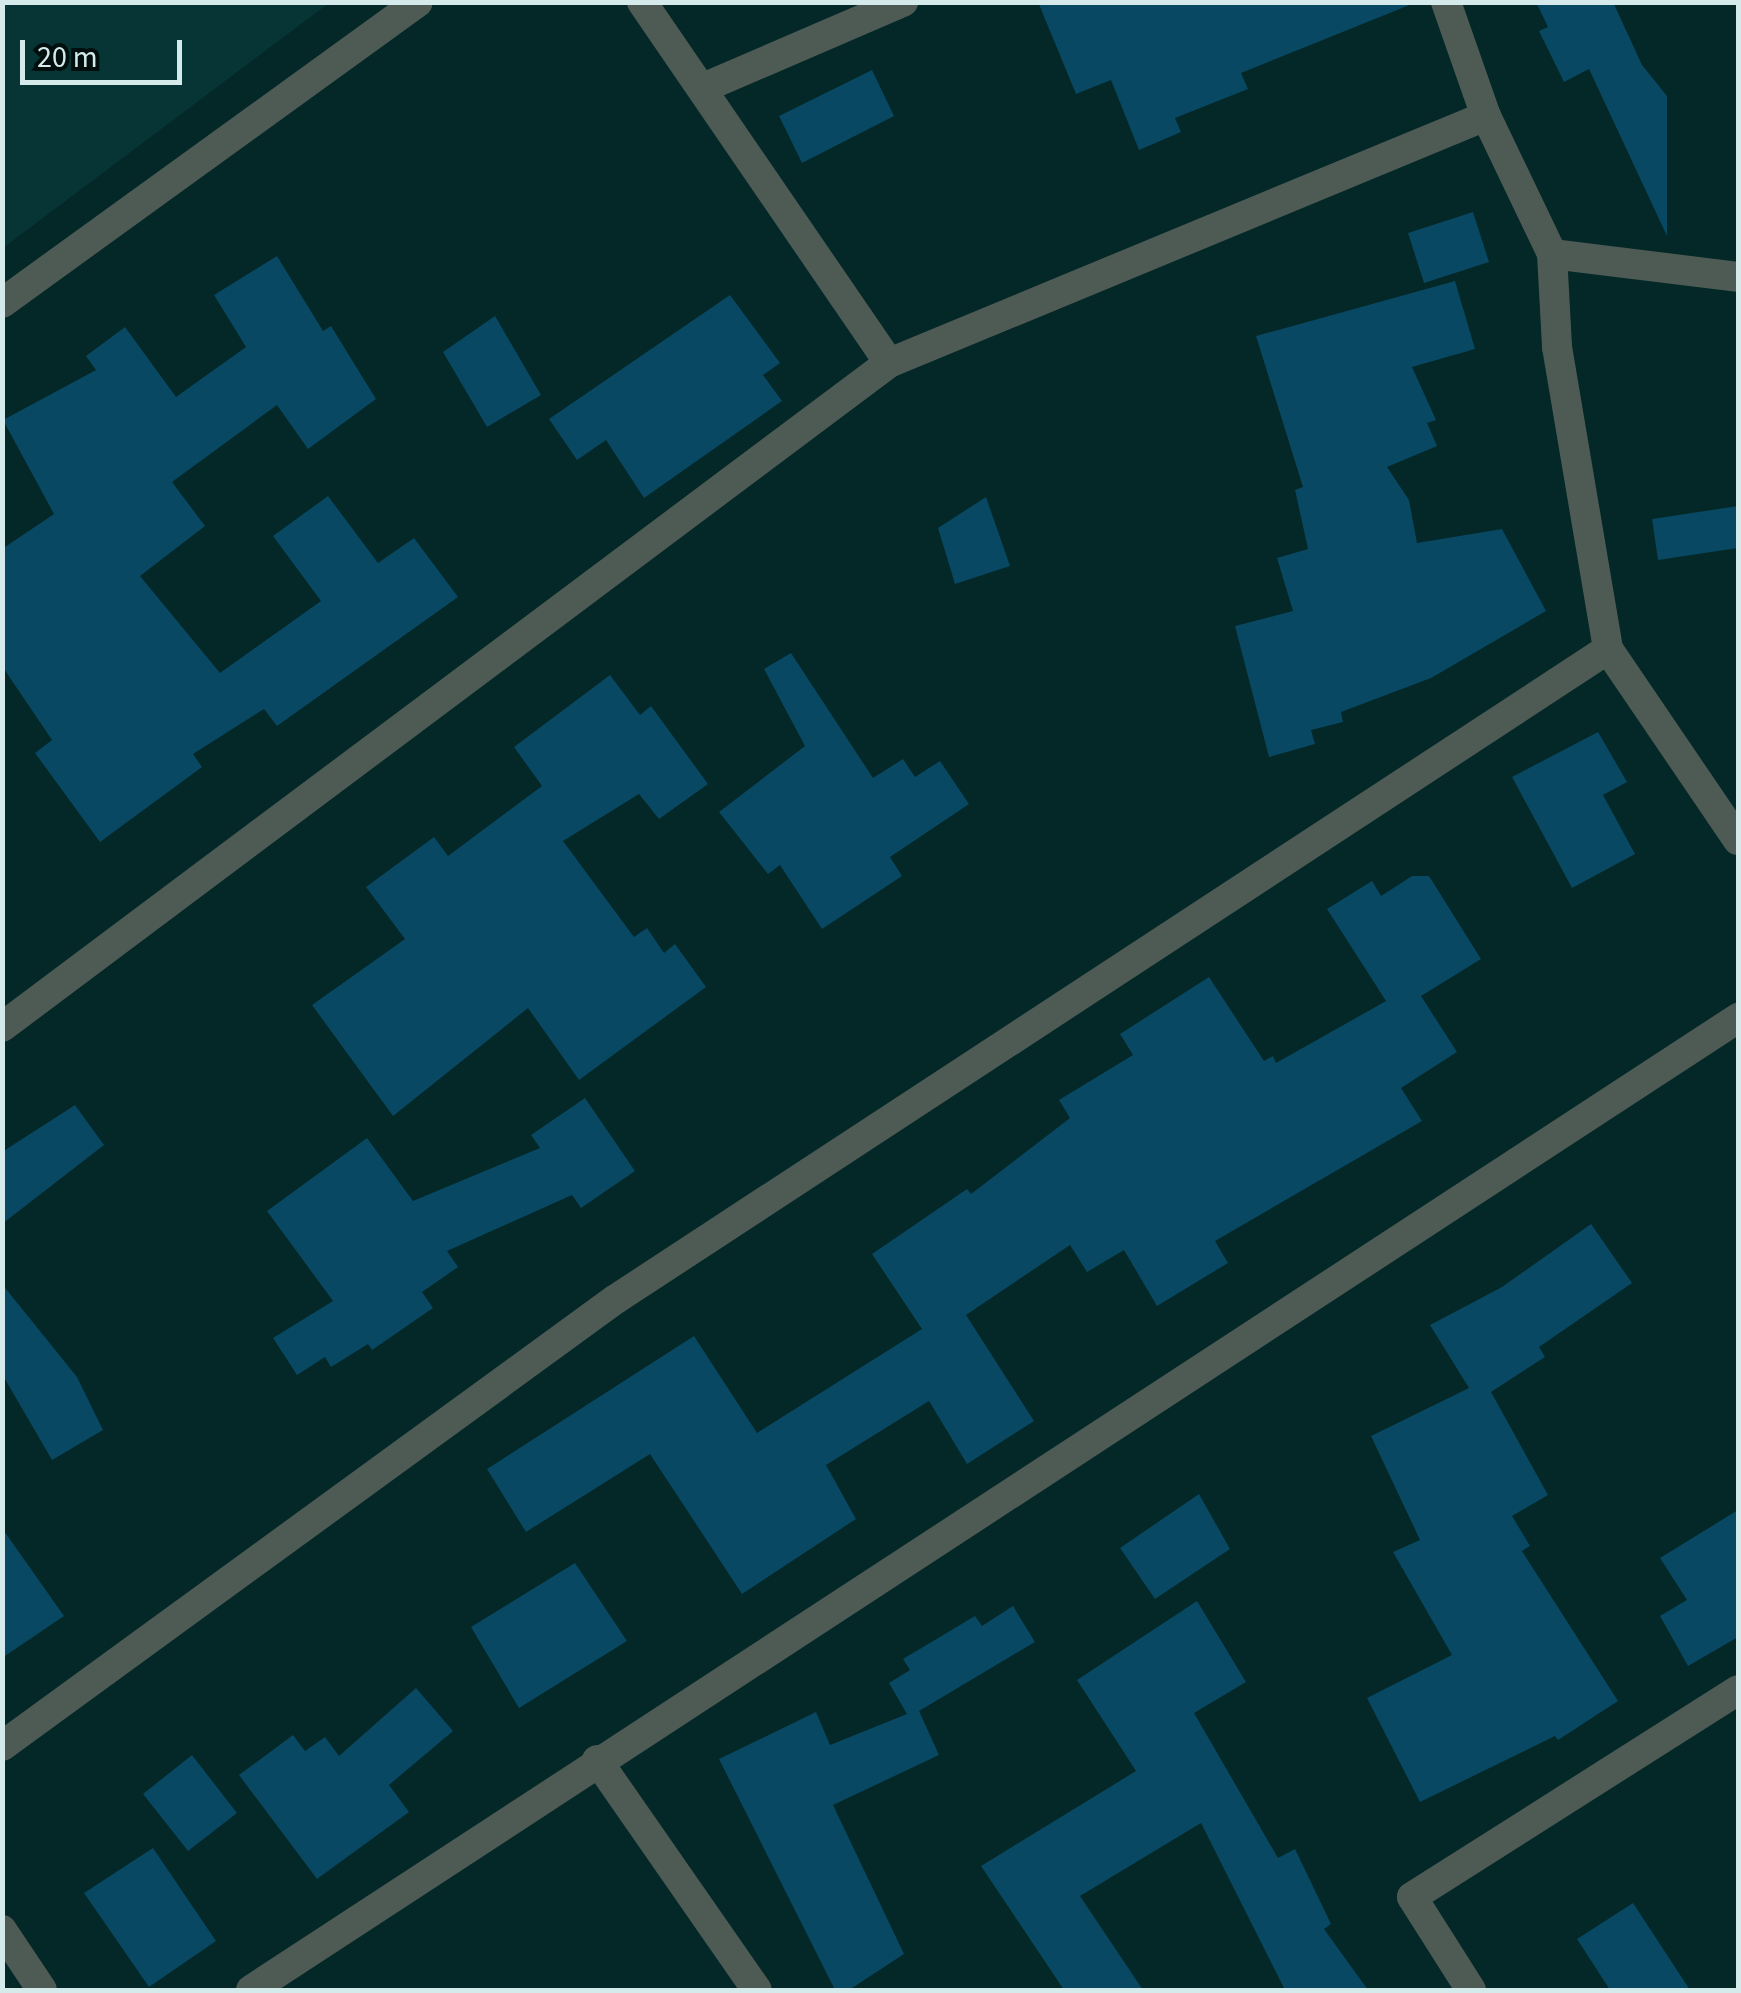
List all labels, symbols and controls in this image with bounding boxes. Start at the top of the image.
scale bar [25,20,188,82]
text: 20 m [37,36,98,79]

